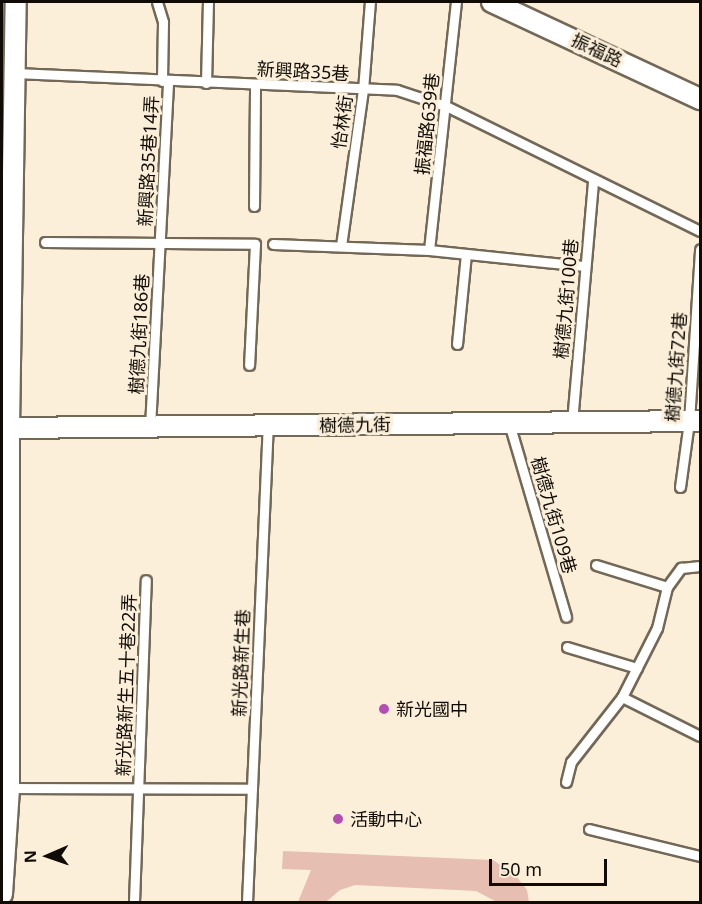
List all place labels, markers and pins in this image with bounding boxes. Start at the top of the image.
place label: 新光國中 [396,698,468,720]
marker: 新光國中 [377,702,391,716]
place label: 活動中心 [350,808,422,830]
marker: 活動中心 [331,812,345,826]

